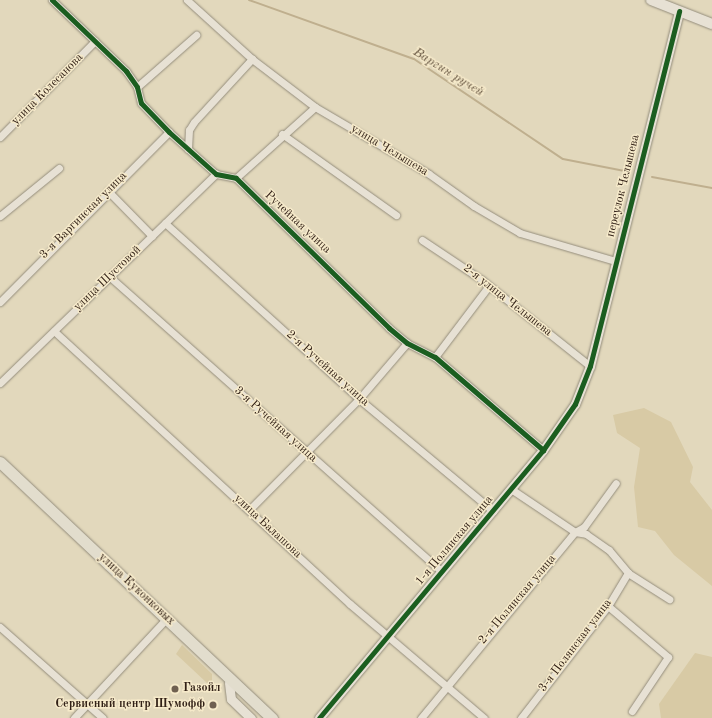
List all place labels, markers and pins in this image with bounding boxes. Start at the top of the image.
place label: Газойл [183,682,221,696]
marker: Газойл [170,684,180,694]
place label: Сервисный центр Шумофф [55,698,205,712]
marker: Сервисный центр Шумофф [208,700,218,710]

